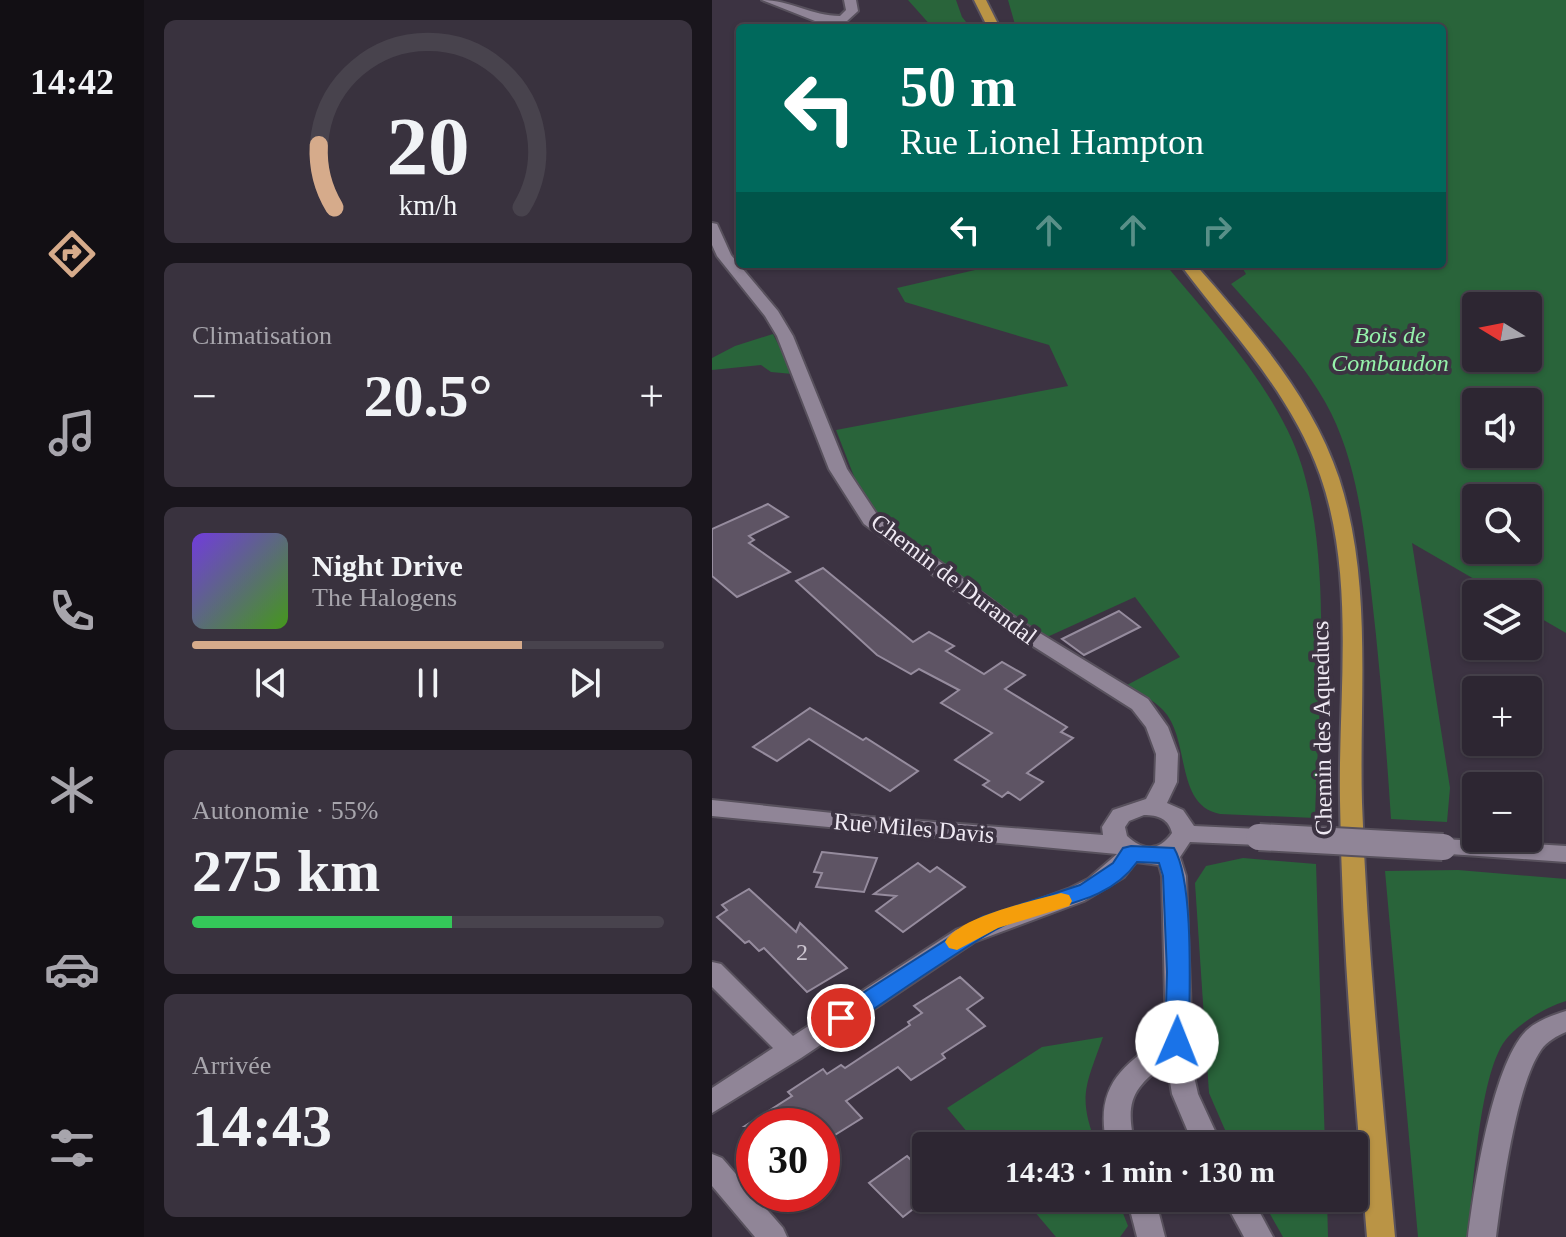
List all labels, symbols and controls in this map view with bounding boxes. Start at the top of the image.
icon: left [768,56,872,160]
text: 50 m [900,56,1017,118]
text: 14:42 [30,62,114,102]
text: 20 [386,99,470,191]
text: Rue Lionel Hampton [900,122,1204,162]
text: km/h [399,190,457,221]
icon: left [943,208,987,252]
icon: ahead [1027,208,1071,252]
icon: ahead [1111,208,1155,252]
icon: right [1195,208,1239,252]
icon: directions [44,226,100,282]
north arrow [1462,292,1542,372]
map controls [1462,292,1542,852]
text: Climatisation [192,321,332,350]
park label: Bois de Combaudon [1331,322,1449,376]
text: 20.5° [364,363,493,429]
text: − [192,372,217,421]
text: + [639,372,664,421]
button: sound [1462,388,1542,468]
icon: music [44,405,100,461]
button: search [1462,484,1542,564]
street label: Chemin de Durandal [866,508,1042,650]
text: Night Drive [312,549,463,582]
button: layers [1462,580,1542,660]
icon: phone [44,583,100,639]
text: The Halogens [312,583,457,612]
street label: Chemin des Aqueducs [1307,620,1337,836]
icon: previous [249,661,293,705]
icon: pause [406,661,450,705]
icon: next [563,661,607,705]
button: + [1462,676,1542,756]
icon: climate [44,762,100,818]
button: − [1462,772,1542,852]
text: Autonomie · 55% [192,796,378,825]
street label: Rue Miles Davis [833,808,995,848]
text: 275 km [192,838,380,904]
house number: 2 [796,939,808,965]
icon: car [44,941,100,997]
pin [807,984,875,1052]
icon: arrive [819,996,863,1040]
position arrow [1135,1000,1219,1084]
text: Arrivée [192,1051,271,1080]
text: 14:43 [192,1093,332,1159]
speed limit sign: 30 [736,1108,840,1212]
icon: filters [44,1120,100,1176]
text: 14:43 · 1 min · 130 m [1005,1155,1275,1188]

